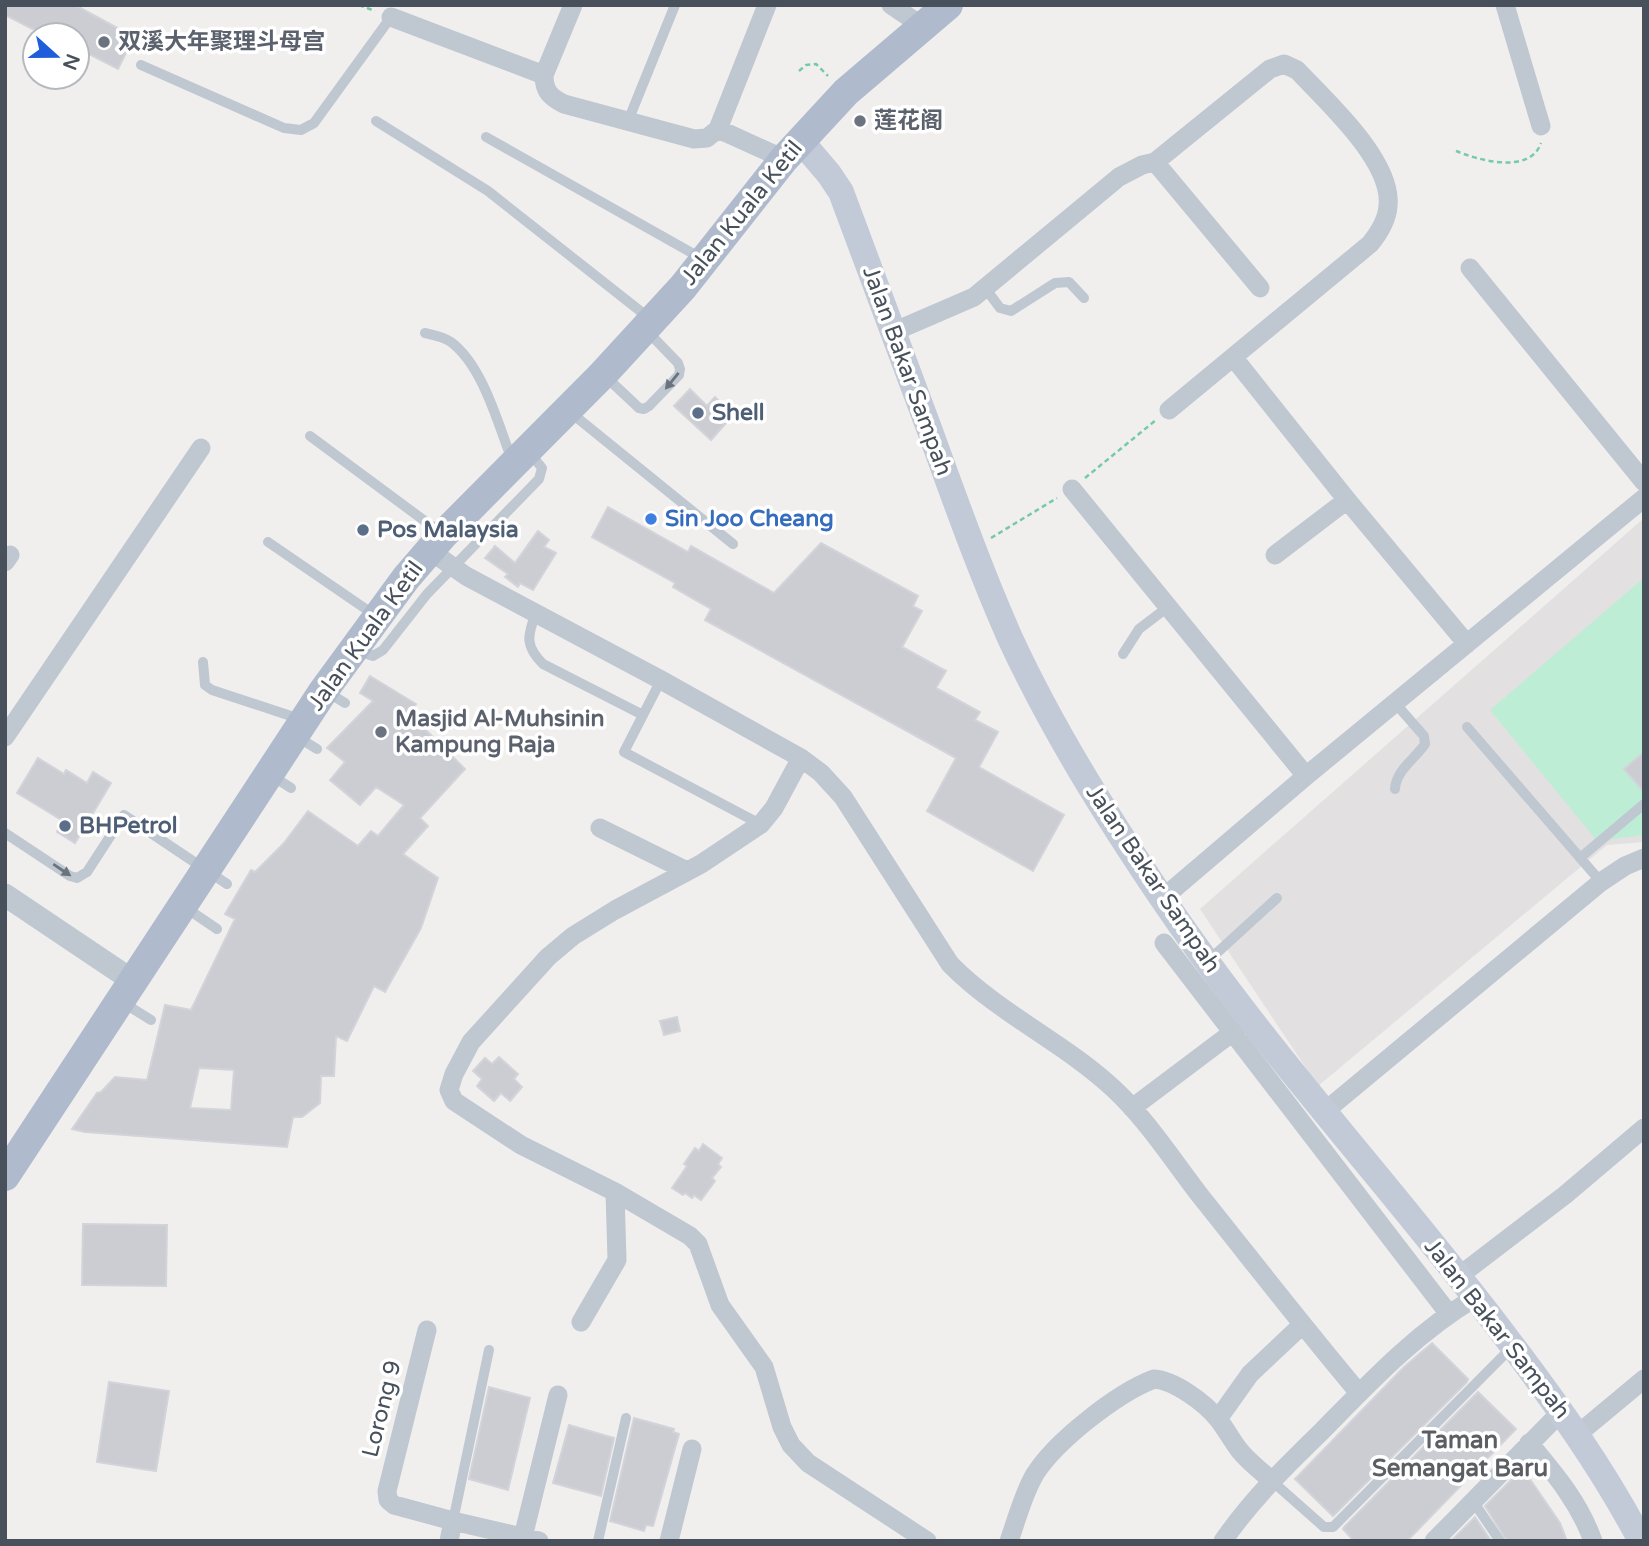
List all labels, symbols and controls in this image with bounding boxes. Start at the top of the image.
north arrow [21,21,91,91]
place label: 双溪大年聚理斗母宫 [118,28,325,56]
marker: 双溪大年聚理斗母宫 [96,34,112,50]
text: N [58,51,84,73]
place label: 莲花阁 [874,107,943,135]
marker: 莲花阁 [852,113,868,129]
street label: Jalan Kuala Ketil [675,135,809,291]
street label: Jalan Bakar Sampah [856,262,958,480]
one-way arrow [664,371,679,389]
place label: Shell [712,399,764,427]
marker: Shell [690,405,706,421]
place label: Sin Joo Cheang [665,505,834,533]
marker: Sin Joo Cheang [643,511,659,527]
place label: Pos Malaysia [377,516,519,544]
marker: Pos Malaysia [355,522,371,538]
street label: Jalan Kuala Ketil [302,556,430,716]
place label: Masjid Al-Muhsinin Kampung Raja [395,705,604,759]
marker: Masjid Al-Muhsinin Kampung Raja [373,724,389,740]
street label: Jalan Bakar Sampah [1080,780,1226,978]
place label: BHPetrol [79,812,177,840]
marker: BHPetrol [57,818,73,834]
one-way arrow [53,863,71,877]
street label: Jalan Bakar Sampah [1418,1233,1576,1425]
street label: Lorong 9 [356,1358,408,1460]
district label: Taman Semangat Baru [1372,1426,1548,1483]

